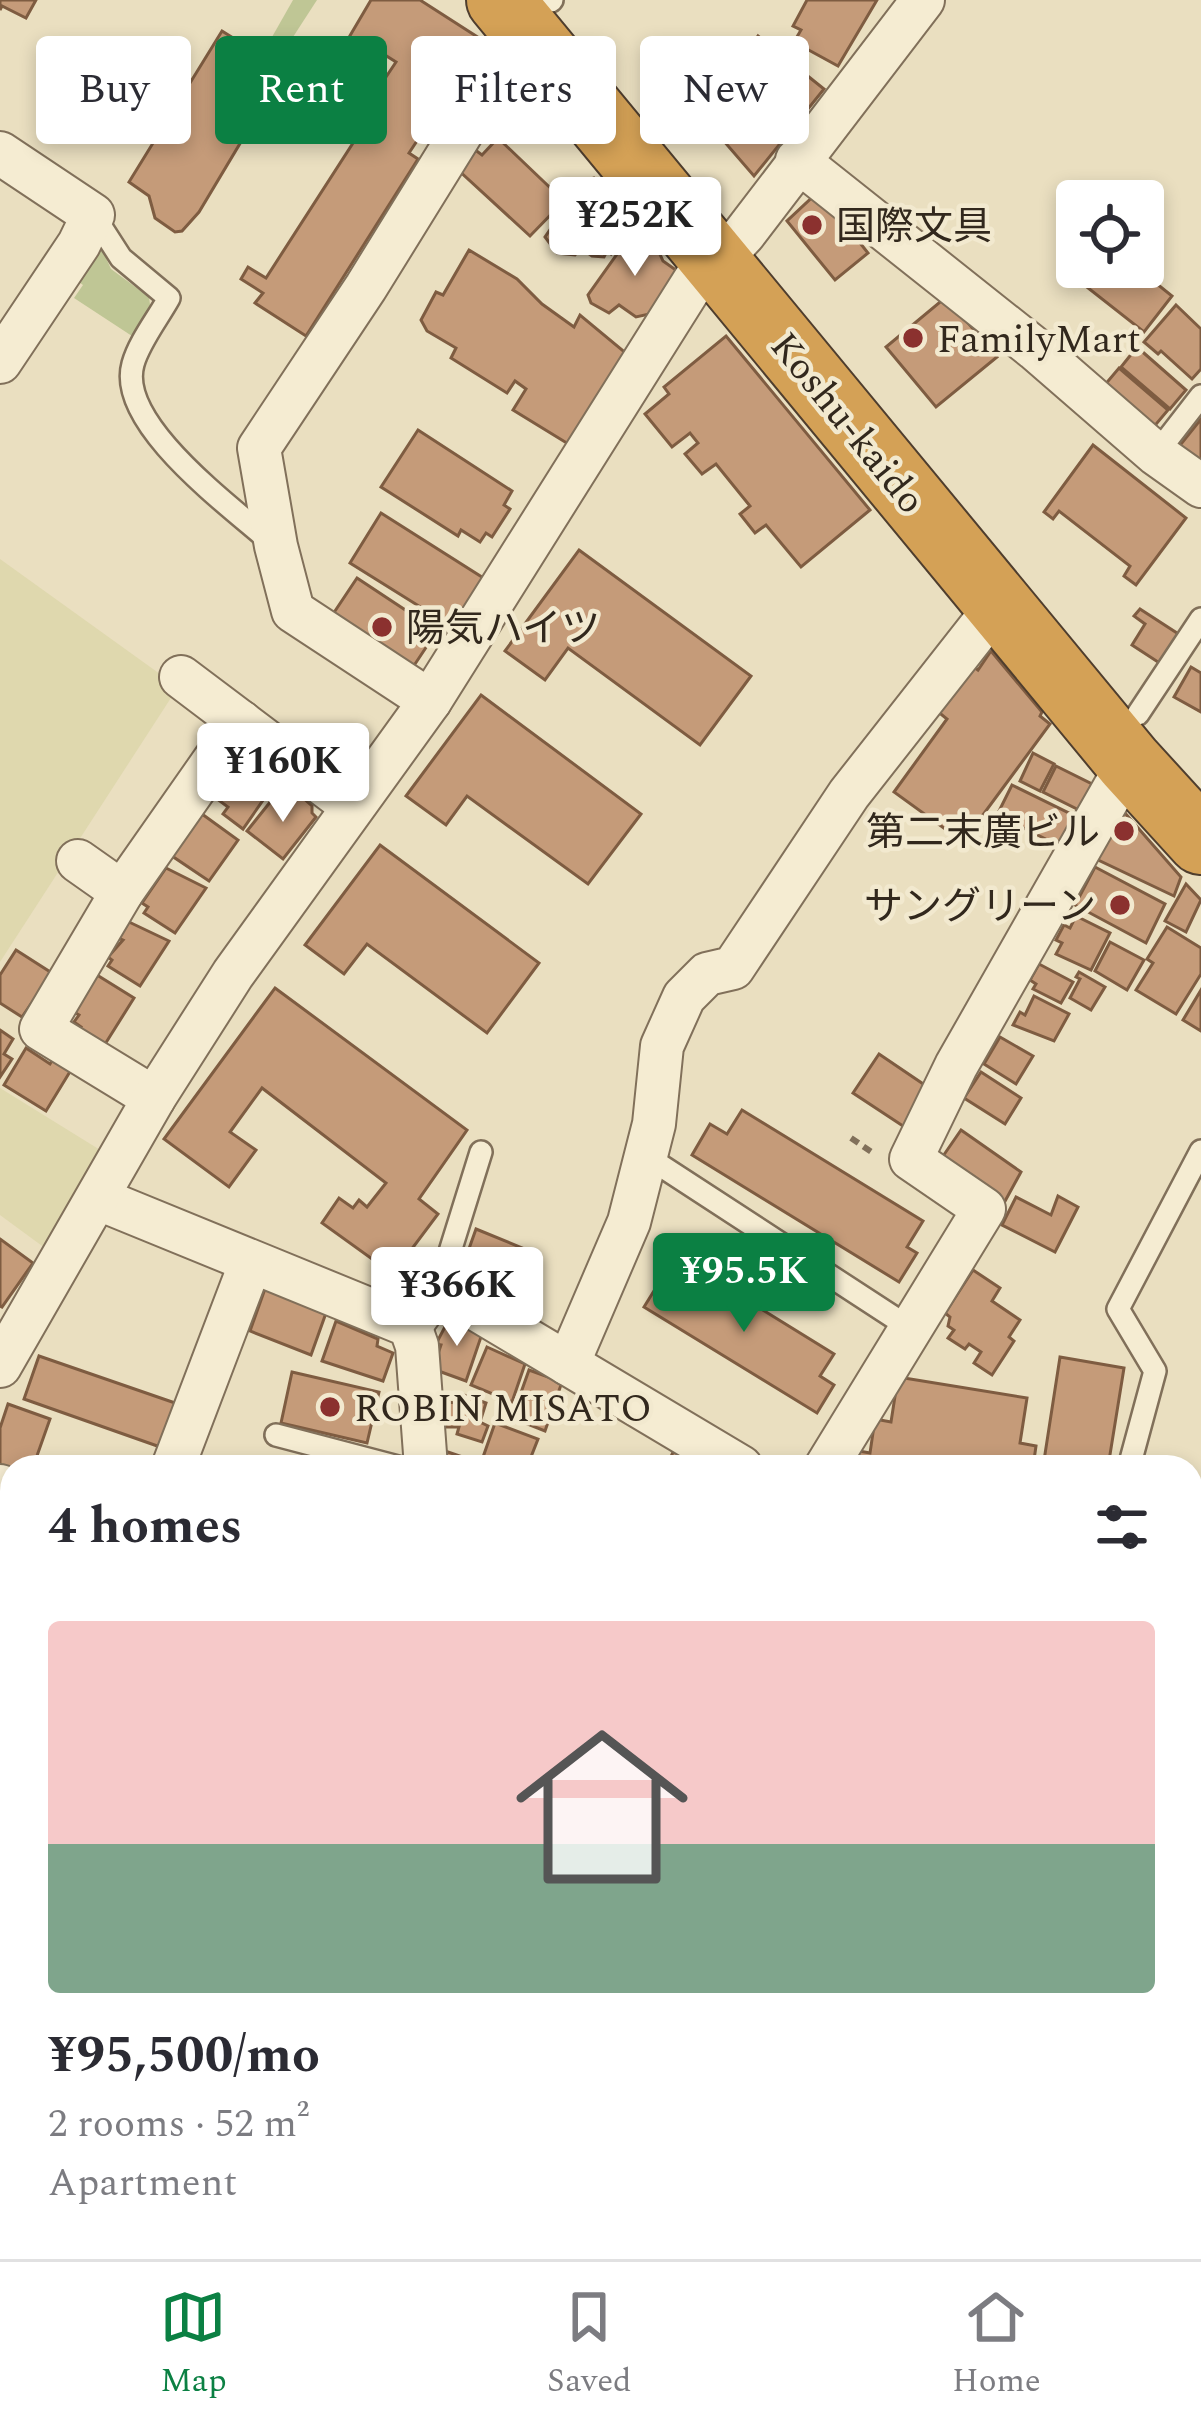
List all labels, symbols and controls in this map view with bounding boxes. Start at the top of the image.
chip: Buy [36,36,191,144]
chip: Rent [215,36,387,144]
chip: Filters [411,36,616,144]
chip: New [640,36,809,144]
pin: ¥252K [551,177,719,279]
map controls [1056,180,1164,288]
button: locate [1056,180,1164,288]
text: ¥252K [576,186,694,245]
place label: 国際文具 [836,198,992,257]
marker: 国際文具 [799,212,825,238]
place label: FamilyMart [937,311,1141,370]
street label: Koshu-kaido [755,320,939,528]
marker: FamilyMart [900,325,926,351]
place label: 陽気ハイツ [406,600,600,659]
marker: 陽気ハイツ [369,614,395,640]
pin: ¥160K [199,723,367,825]
text: ¥160K [224,732,342,791]
place label: 第二末廣ビル [866,804,1100,863]
marker: 第二末廣ビル [1111,818,1137,844]
place label: サングリーン [864,878,1096,937]
marker: サングリーン [1107,892,1133,918]
pin: ¥95.5K [646,1233,842,1335]
text: ¥95.5K [680,1242,808,1301]
pin: ¥366K [373,1247,541,1349]
text: ¥366K [398,1256,516,1315]
place label: ROBIN MISATO [354,1380,652,1439]
marker: ROBIN MISATO [317,1394,343,1420]
text: 4 homes [48,1488,242,1566]
icon: filters [1089,1494,1155,1560]
icon: home [494,1699,710,1915]
text: ¥95,500/mo [48,2017,320,2095]
text: 2 rooms · 52 m² [48,2095,309,2154]
text: Apartment [48,2154,237,2213]
tab: Map [160,2284,227,2406]
tab: Saved [547,2284,632,2406]
tab: Home [952,2284,1041,2406]

